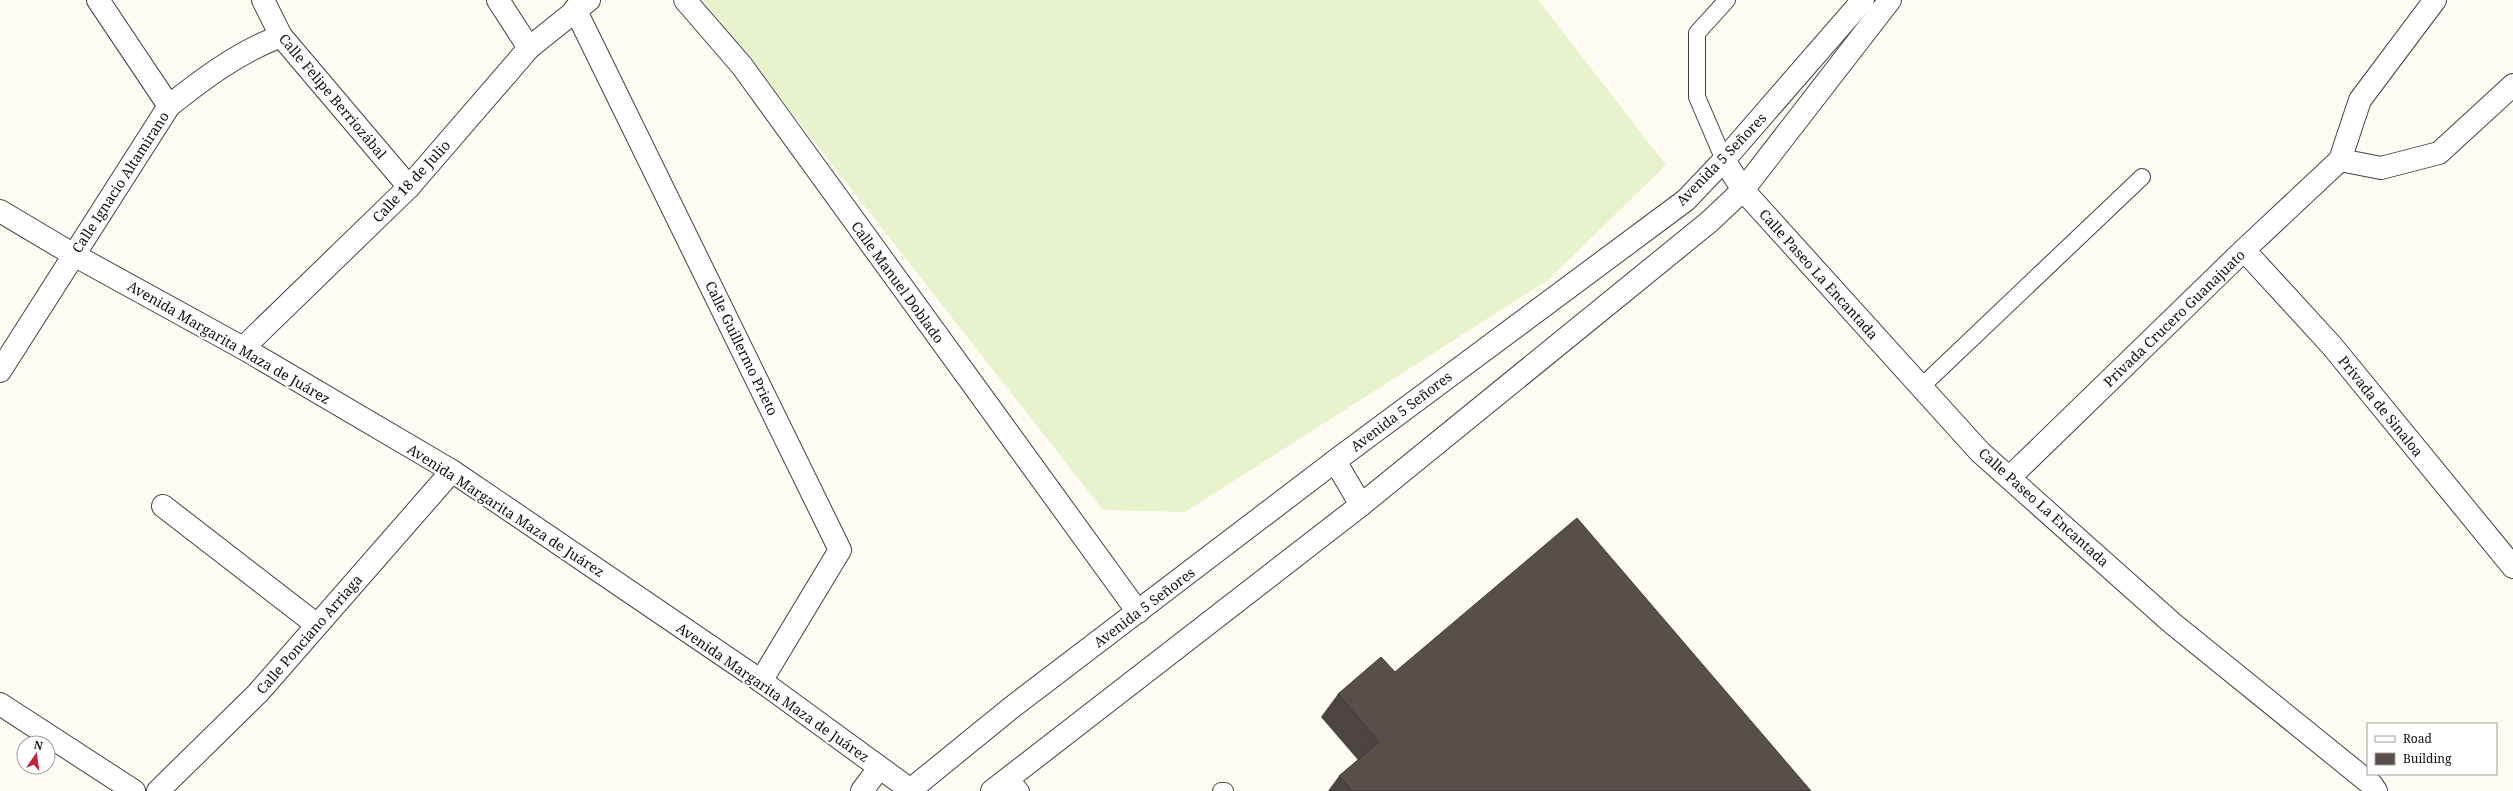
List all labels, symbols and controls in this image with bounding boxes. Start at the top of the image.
street label: Calle Felipe Berriozábal [275,29,392,163]
street label: Calle Ignacio Altamirano [67,108,173,256]
street label: Avenida 5 Señores [1672,108,1770,210]
street label: Calle 18 de Julio [368,136,454,226]
street label: Calle Paseo La Encantada [1755,205,1883,343]
street label: Calle Manuel Doblado [847,217,949,347]
street label: Privada Crucero Guanajuato [2099,245,2249,391]
street label: Avenida Margarita Maza de Juárez [124,276,334,408]
street label: Calle Guillermo Prieto [701,278,783,418]
street label: Privada de Sinaloa [2334,352,2428,461]
street label: Avenida 5 Señores [1346,367,1456,455]
street label: Avenida Margarita Maza de Juárez [404,439,608,581]
street label: Calle Paseo La Encantada [1975,443,2113,571]
street label: Avenida 5 Señores [1089,563,1199,651]
street label: Calle Ponciano Arriaga [252,570,366,698]
street label: Avenida Margarita Maza de Juárez [673,618,873,766]
legend [2367,723,2497,775]
text: Road [2403,730,2433,747]
north arrow [16,735,56,775]
text: N [32,736,45,753]
text: Building [2403,750,2452,767]

